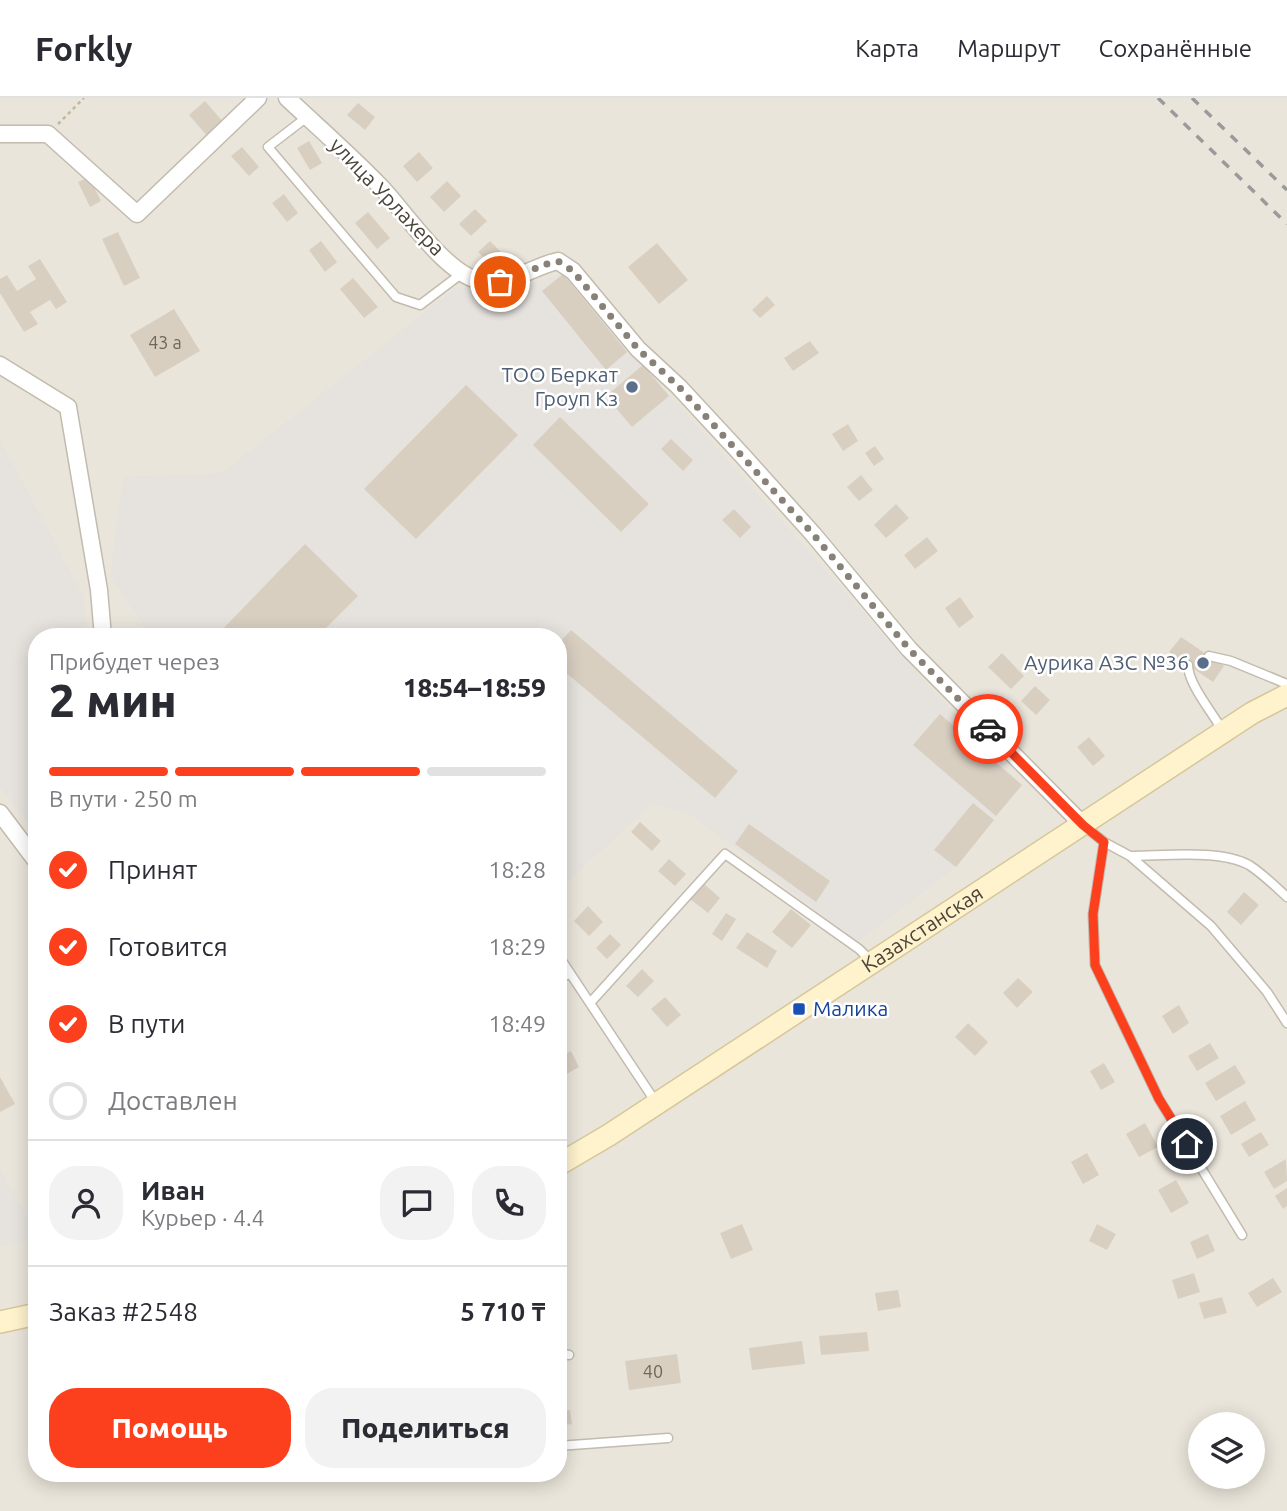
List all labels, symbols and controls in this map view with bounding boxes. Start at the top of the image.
text: Forkly [35,30,132,67]
text: Карта [855,35,919,62]
text: Маршрут [957,35,1061,62]
text: Сохранённые [1099,35,1252,62]
street label: улица Урлахера [325,132,450,260]
pin [470,252,530,312]
icon: bag [481,263,519,301]
house number: 43 а [148,332,182,352]
place label: ТОО Беркат Гроуп Кз [502,362,619,410]
marker: ТОО Беркат Гроуп Кз [624,379,640,395]
text: Прибудет через [49,649,220,674]
place label: Аурика АЗС №36 [1024,650,1189,674]
marker: Аурика АЗС №36 [1195,655,1211,671]
text: 18:54–18:59 [403,673,546,702]
text: 2 мин [49,674,177,726]
courier [953,694,1023,764]
icon: car [969,710,1007,748]
text: В пути · 250 m [49,786,198,811]
icon: check [49,851,87,889]
text: Принят [108,855,197,884]
text: 18:28 [488,857,546,882]
street label: Казахстанская [857,880,987,977]
icon: check [49,928,87,966]
text: Готовится [108,932,228,961]
text: 18:29 [488,934,546,959]
place label: Малика [813,996,888,1020]
marker: Малика [791,1001,807,1017]
icon: check [49,1005,87,1043]
text: В пути [108,1009,185,1038]
text: 18:49 [488,1011,546,1036]
text: Доставлен [108,1086,238,1115]
pin [1157,1114,1217,1174]
icon: home [1168,1125,1206,1163]
button: person [49,1166,123,1240]
button: chat [380,1166,454,1240]
button: phone [472,1166,546,1240]
text: Иван [141,1176,205,1205]
text: Курьер · 4.4 [141,1205,265,1230]
text: Заказ #2548 [49,1297,198,1326]
text: 5 710 ₸ [460,1297,546,1326]
house number: 40 [643,1361,663,1381]
button: Помощь [49,1388,291,1468]
button: Поделиться [305,1388,546,1468]
map controls [1188,1412,1265,1489]
button: layers [1188,1412,1265,1489]

